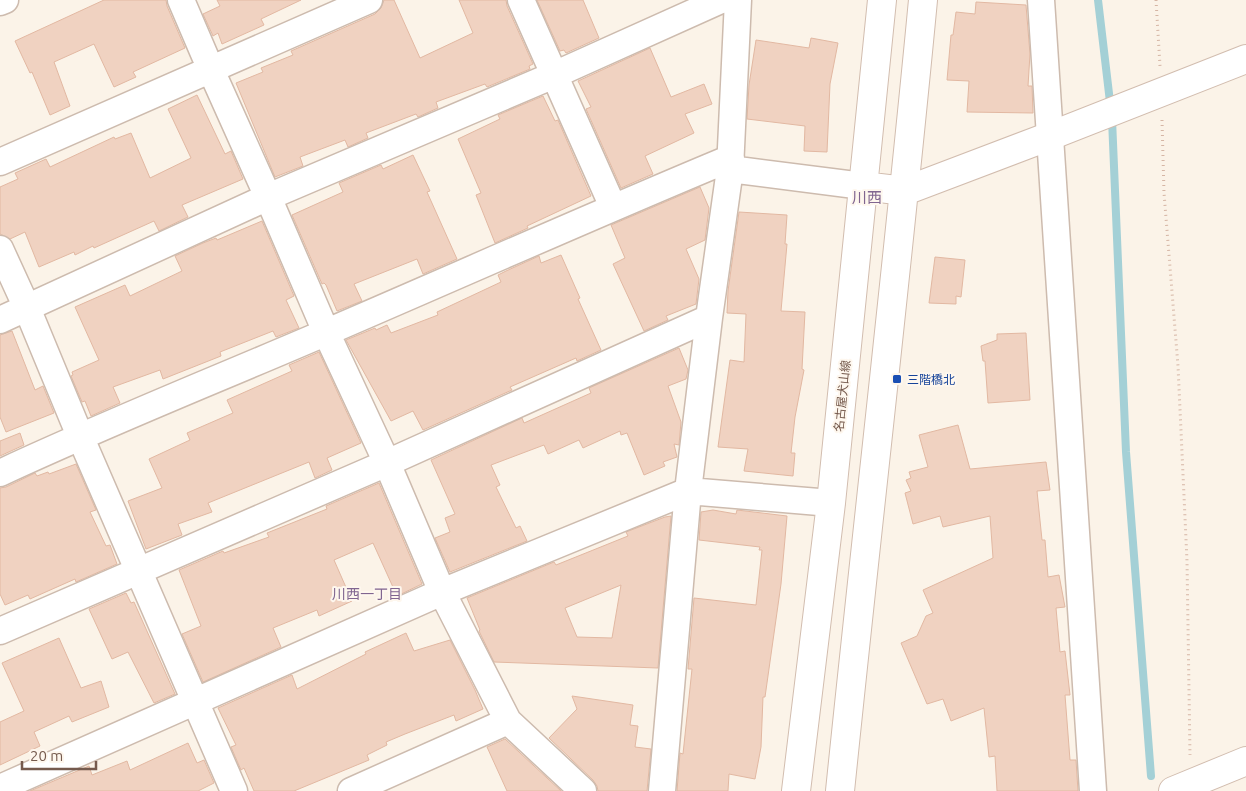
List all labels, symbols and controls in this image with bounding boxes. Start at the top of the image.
district label: 川西 [852,189,882,206]
street label: 名古屋犬山線 [832,360,852,432]
marker: 三階橋北 [891,373,903,385]
place label: 三階橋北 [907,373,955,386]
district label: 川西一丁目 [332,586,402,602]
scale bar [22,738,96,770]
text: 20 m [30,747,63,764]

